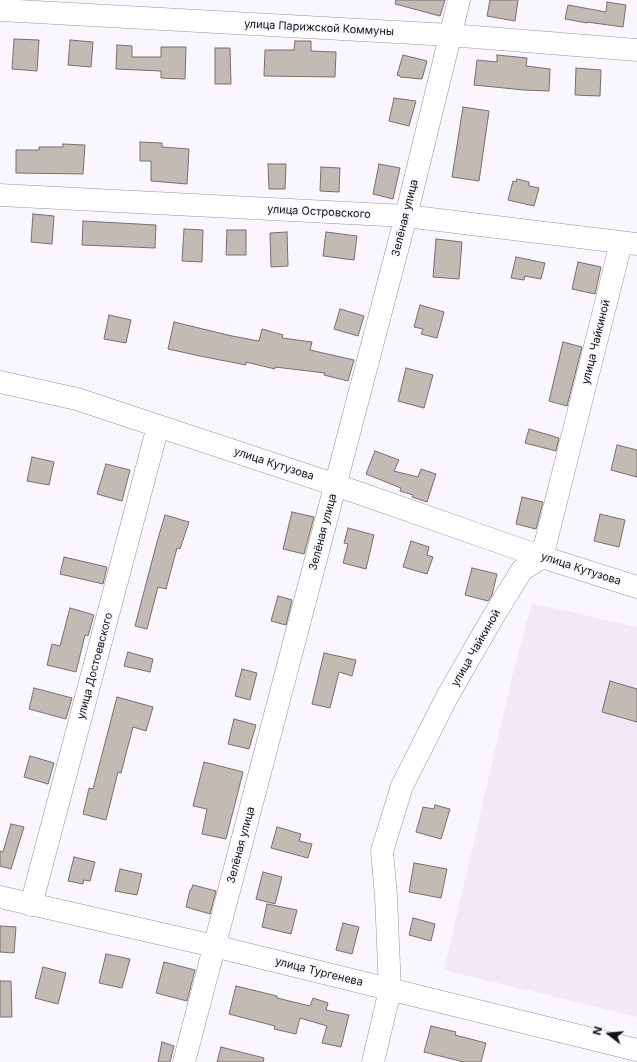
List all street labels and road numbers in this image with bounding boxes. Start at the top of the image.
street label: улица Парижской Коммуны [244,17,394,39]
street label: Зелёная улица [389,178,421,258]
street label: улица Островского [267,203,371,221]
street label: улица Чайкиной [579,298,613,386]
street label: улица Кутузова [232,445,316,483]
street label: Зелёная улица [306,492,340,572]
street label: улица Кутузова [539,550,623,588]
street label: улица Чайкиной [449,607,503,689]
street label: улица Достоевского [74,611,116,721]
street label: Зелёная улица [224,805,258,885]
street label: улица Тургенева [274,955,364,989]

